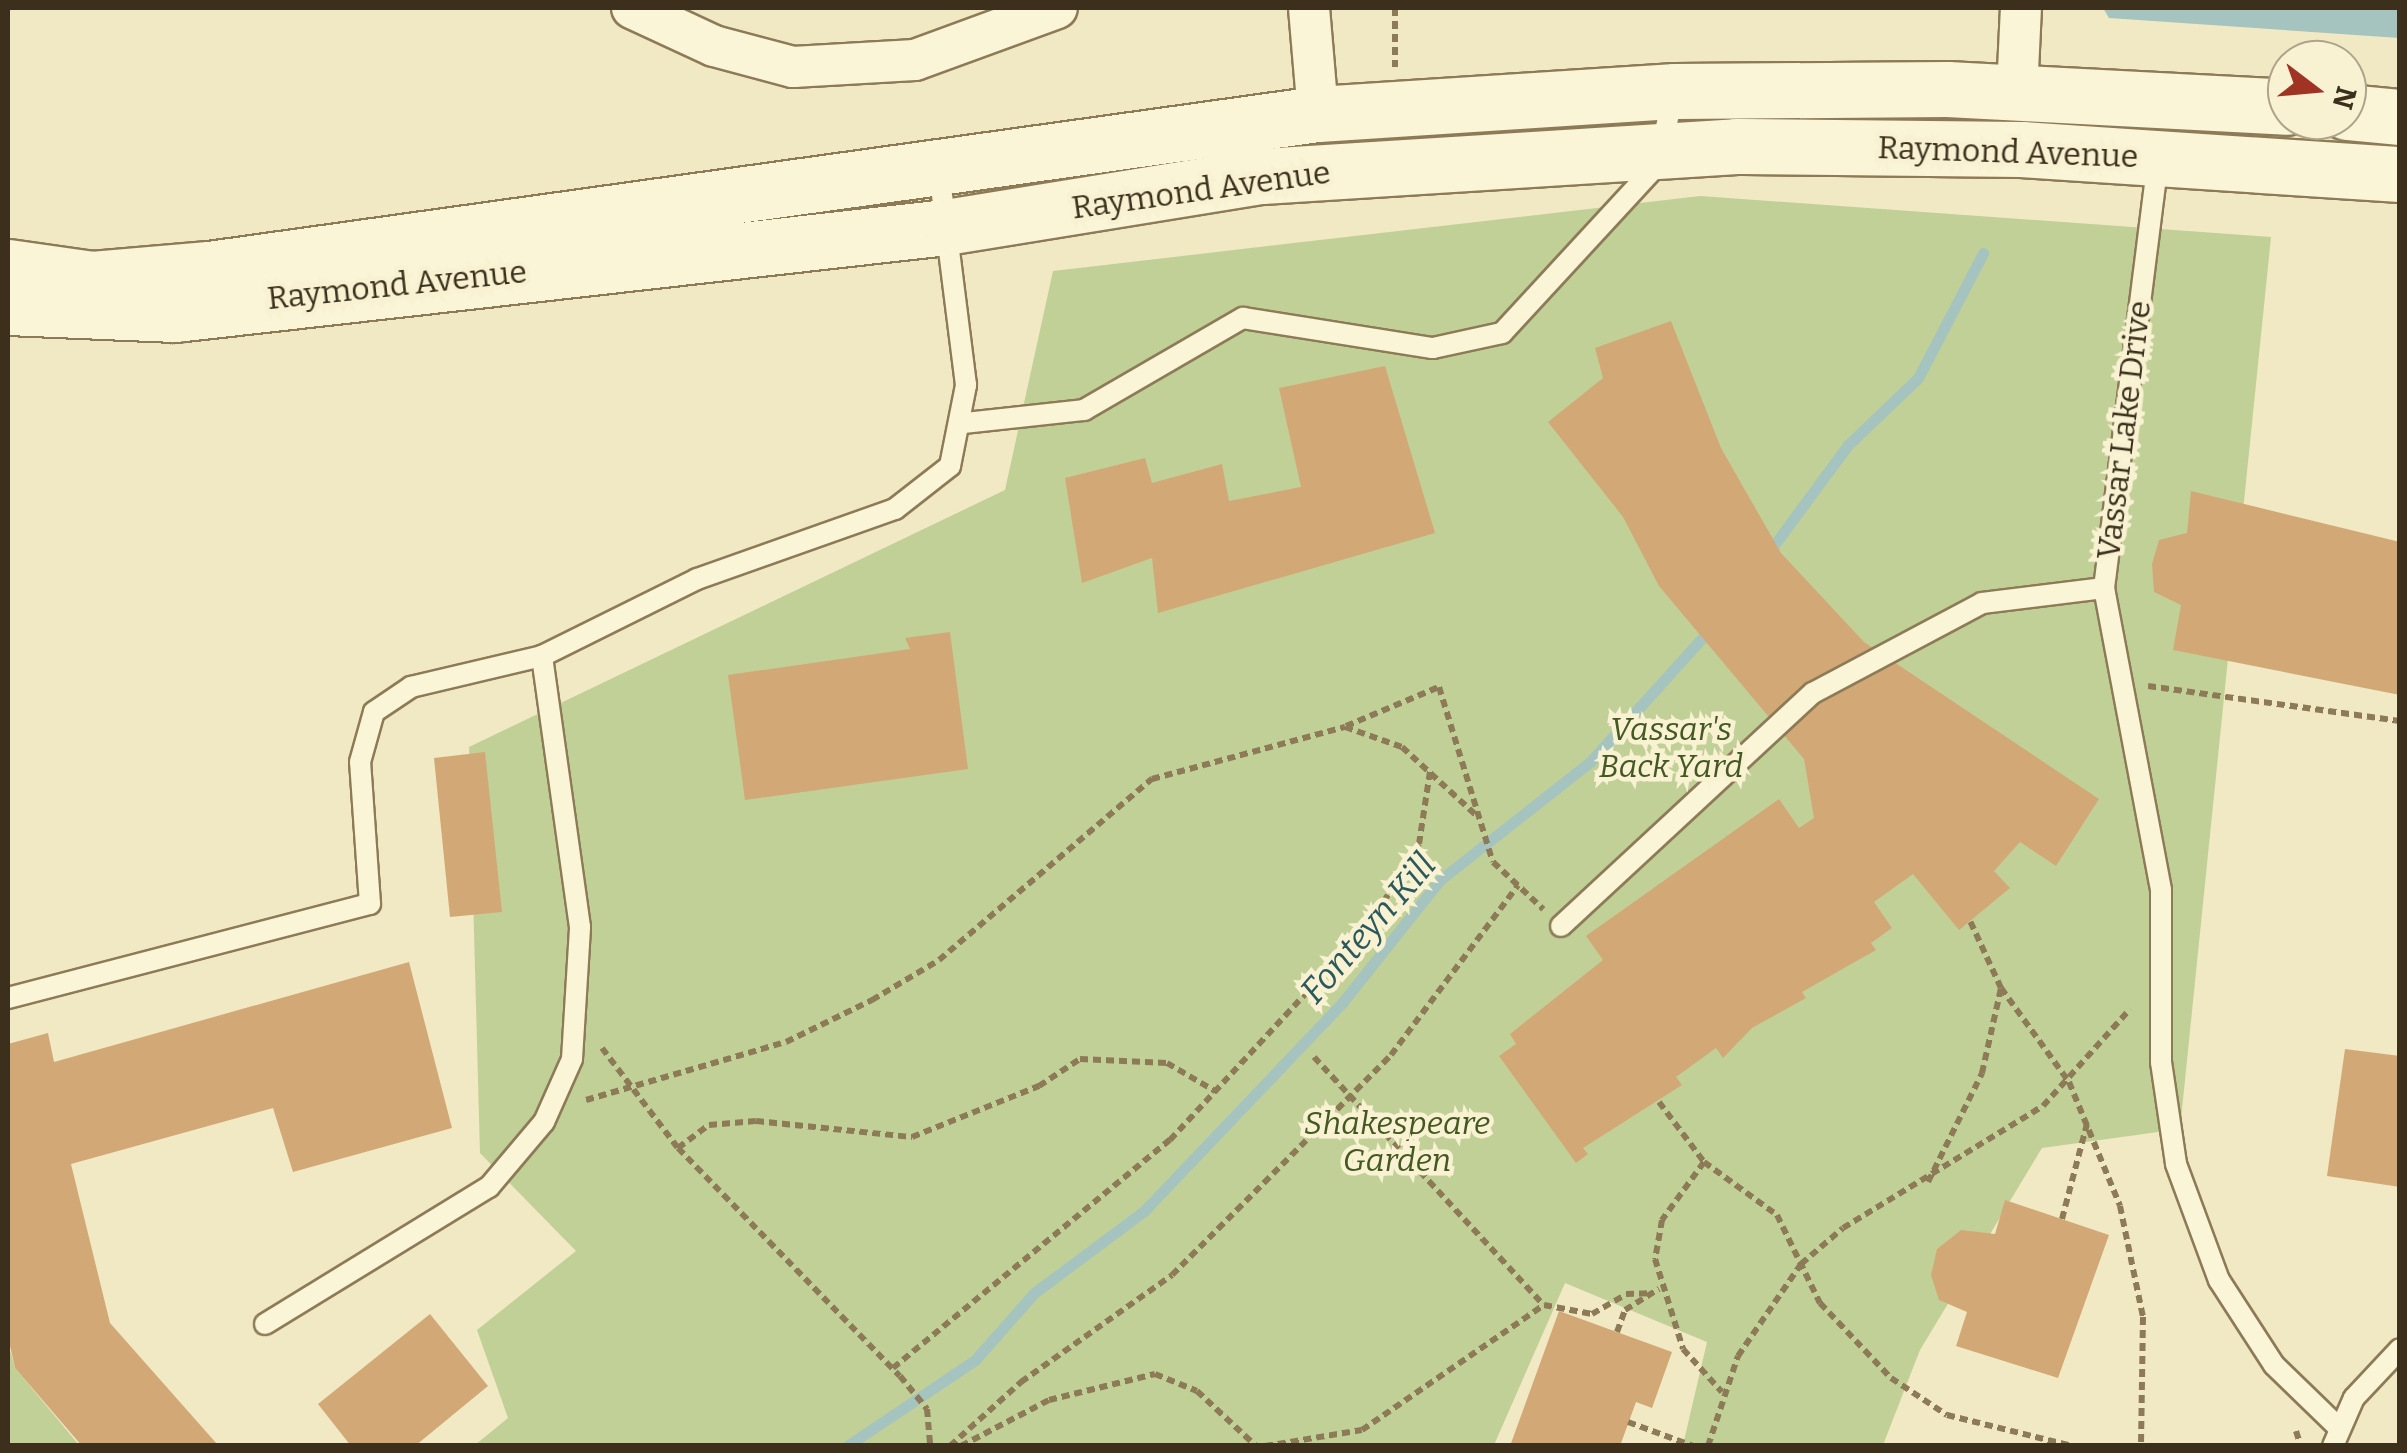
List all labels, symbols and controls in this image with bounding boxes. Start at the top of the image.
north arrow [2267,40,2367,140]
text: N [2326,83,2363,113]
street label: Raymond Avenue [1877,128,2139,176]
street label: Raymond Avenue [1069,153,1333,227]
street label: Raymond Avenue [265,252,529,318]
street label: Vassar Lake Drive [2089,299,2159,561]
park label: Vassar's Back Yard [1599,711,1743,786]
water label: Fonteyn Kill [1292,845,1444,1011]
park label: Shakespeare Garden [1304,1105,1490,1180]

